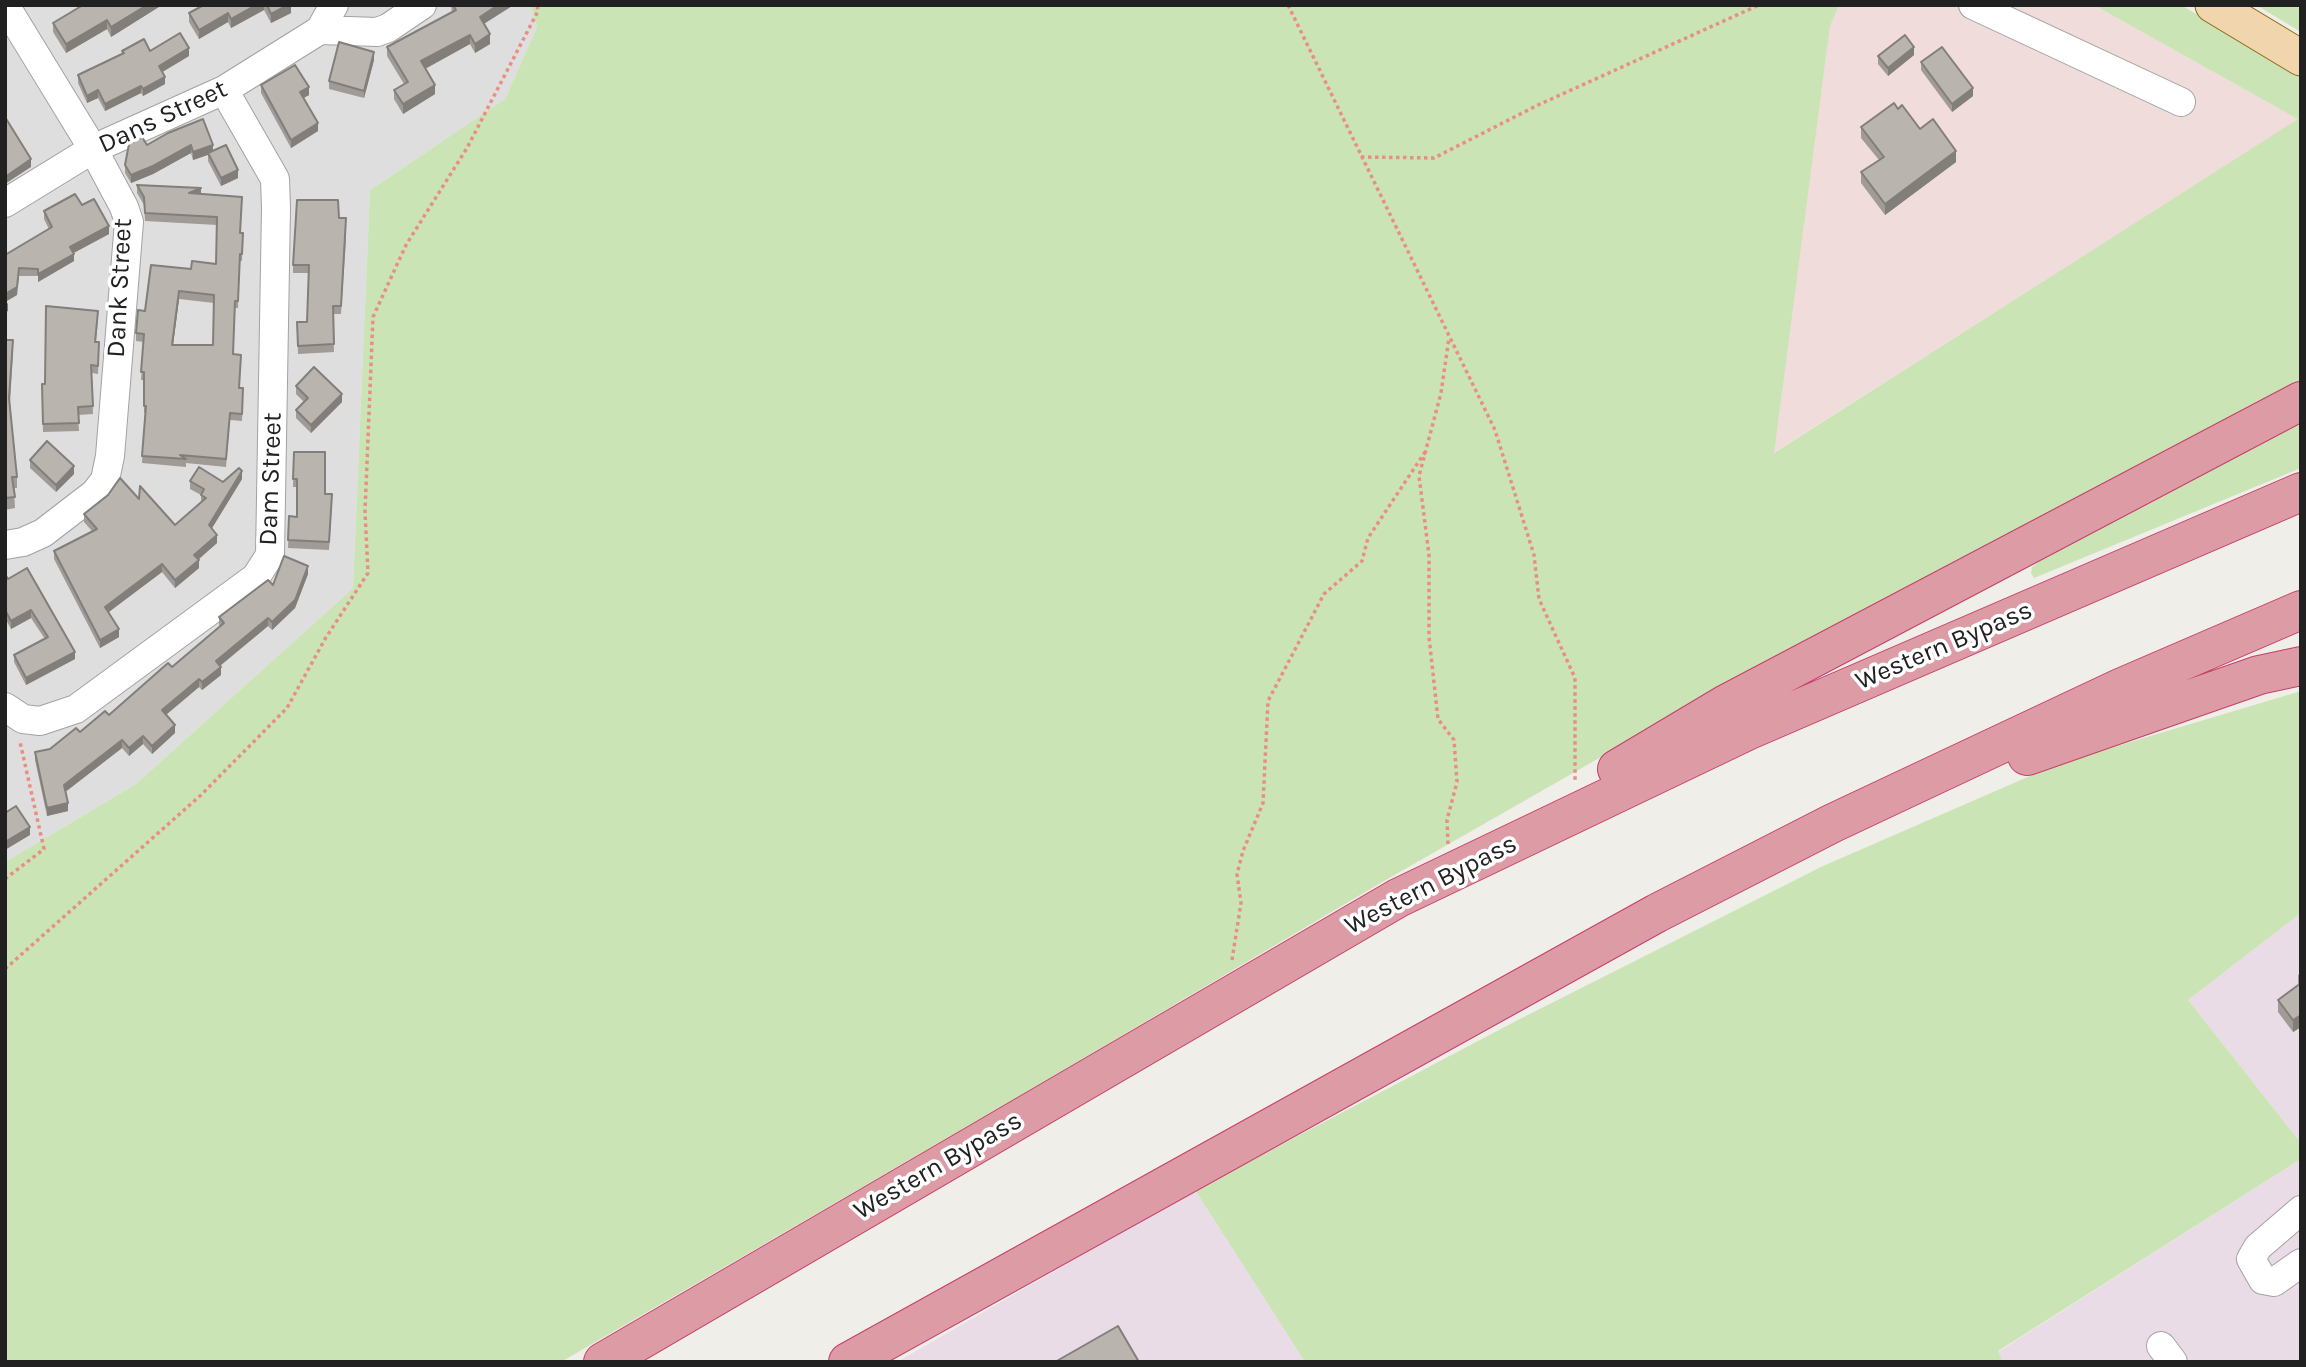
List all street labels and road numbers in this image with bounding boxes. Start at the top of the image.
street label: Dans Street [94,74,232,160]
street label: Dank Street [101,218,139,358]
street label: Dam Street [253,412,289,546]
street label: Western Bypass [1851,595,2037,697]
street label: Western Bypass [1340,828,1522,942]
street label: Western Bypass [848,1105,1028,1227]

